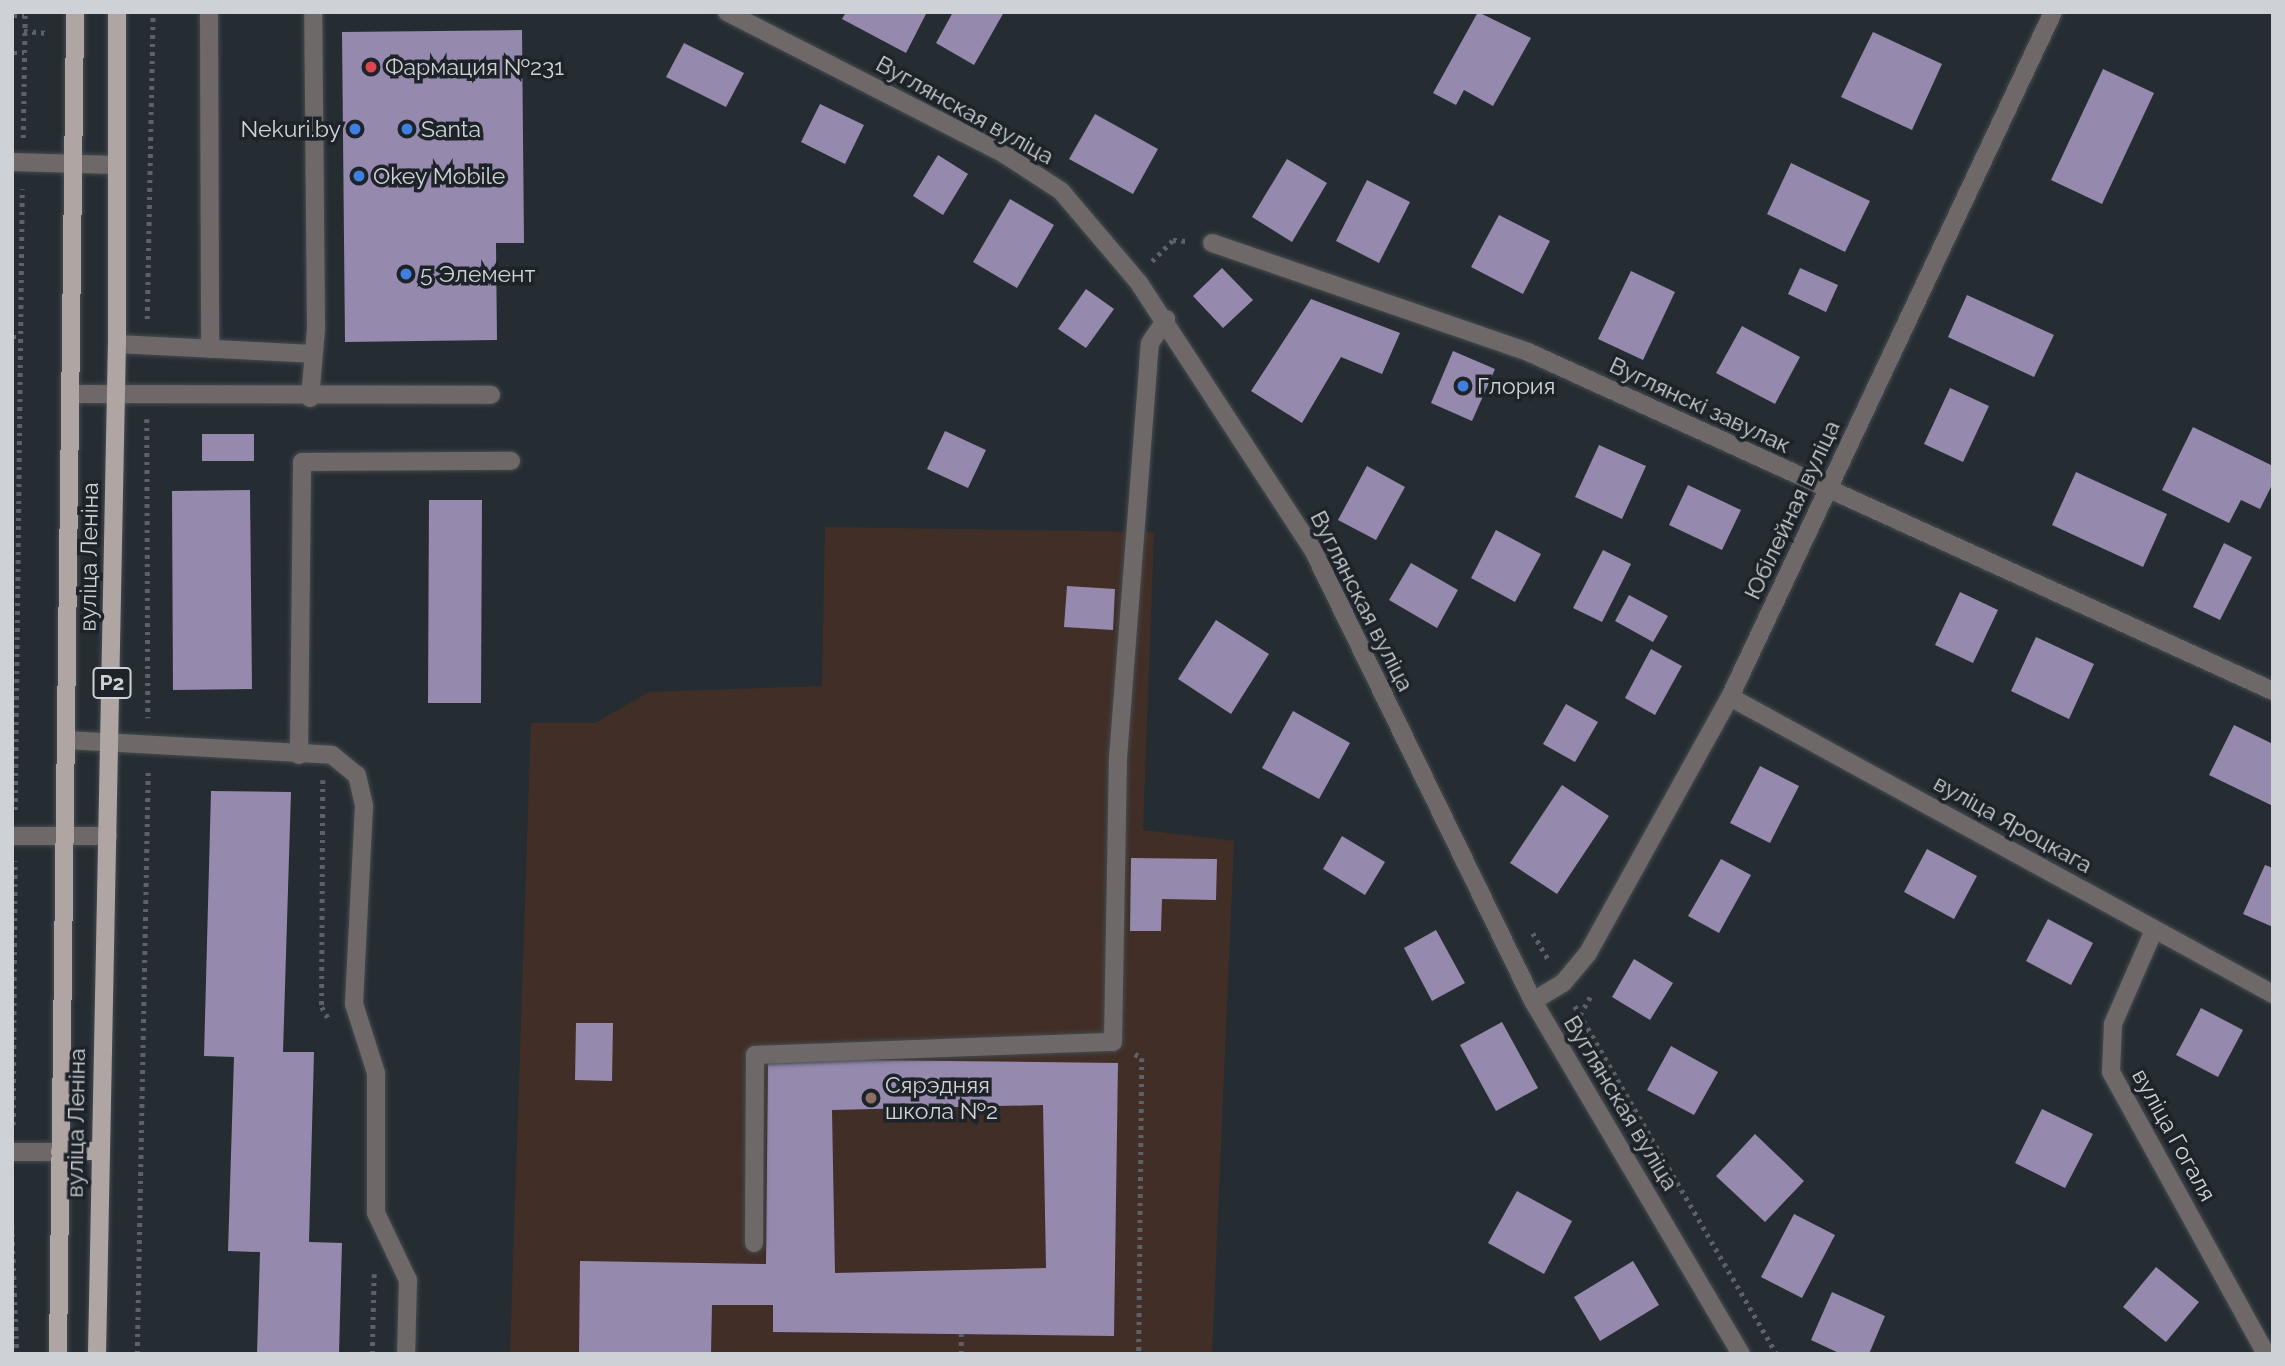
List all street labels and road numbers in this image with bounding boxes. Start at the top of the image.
street label: Вуглянская вуліца [871,50,1059,170]
street label: Вуглянскі завулак [1605,351,1795,459]
street label: Юбілейная вуліца [1738,416,1846,604]
street label: вуліца Леніна [74,482,104,632]
street label: Вуглянская вуліца [1305,506,1419,696]
road number: Р2 [91,666,133,700]
street label: вуліца Яроцкага [1929,769,2097,879]
street label: Вуглянская вуліца [1558,1011,1684,1195]
street label: вуліца Леніна [61,1048,91,1198]
street label: вуліца Гогаля [2126,1064,2222,1206]

